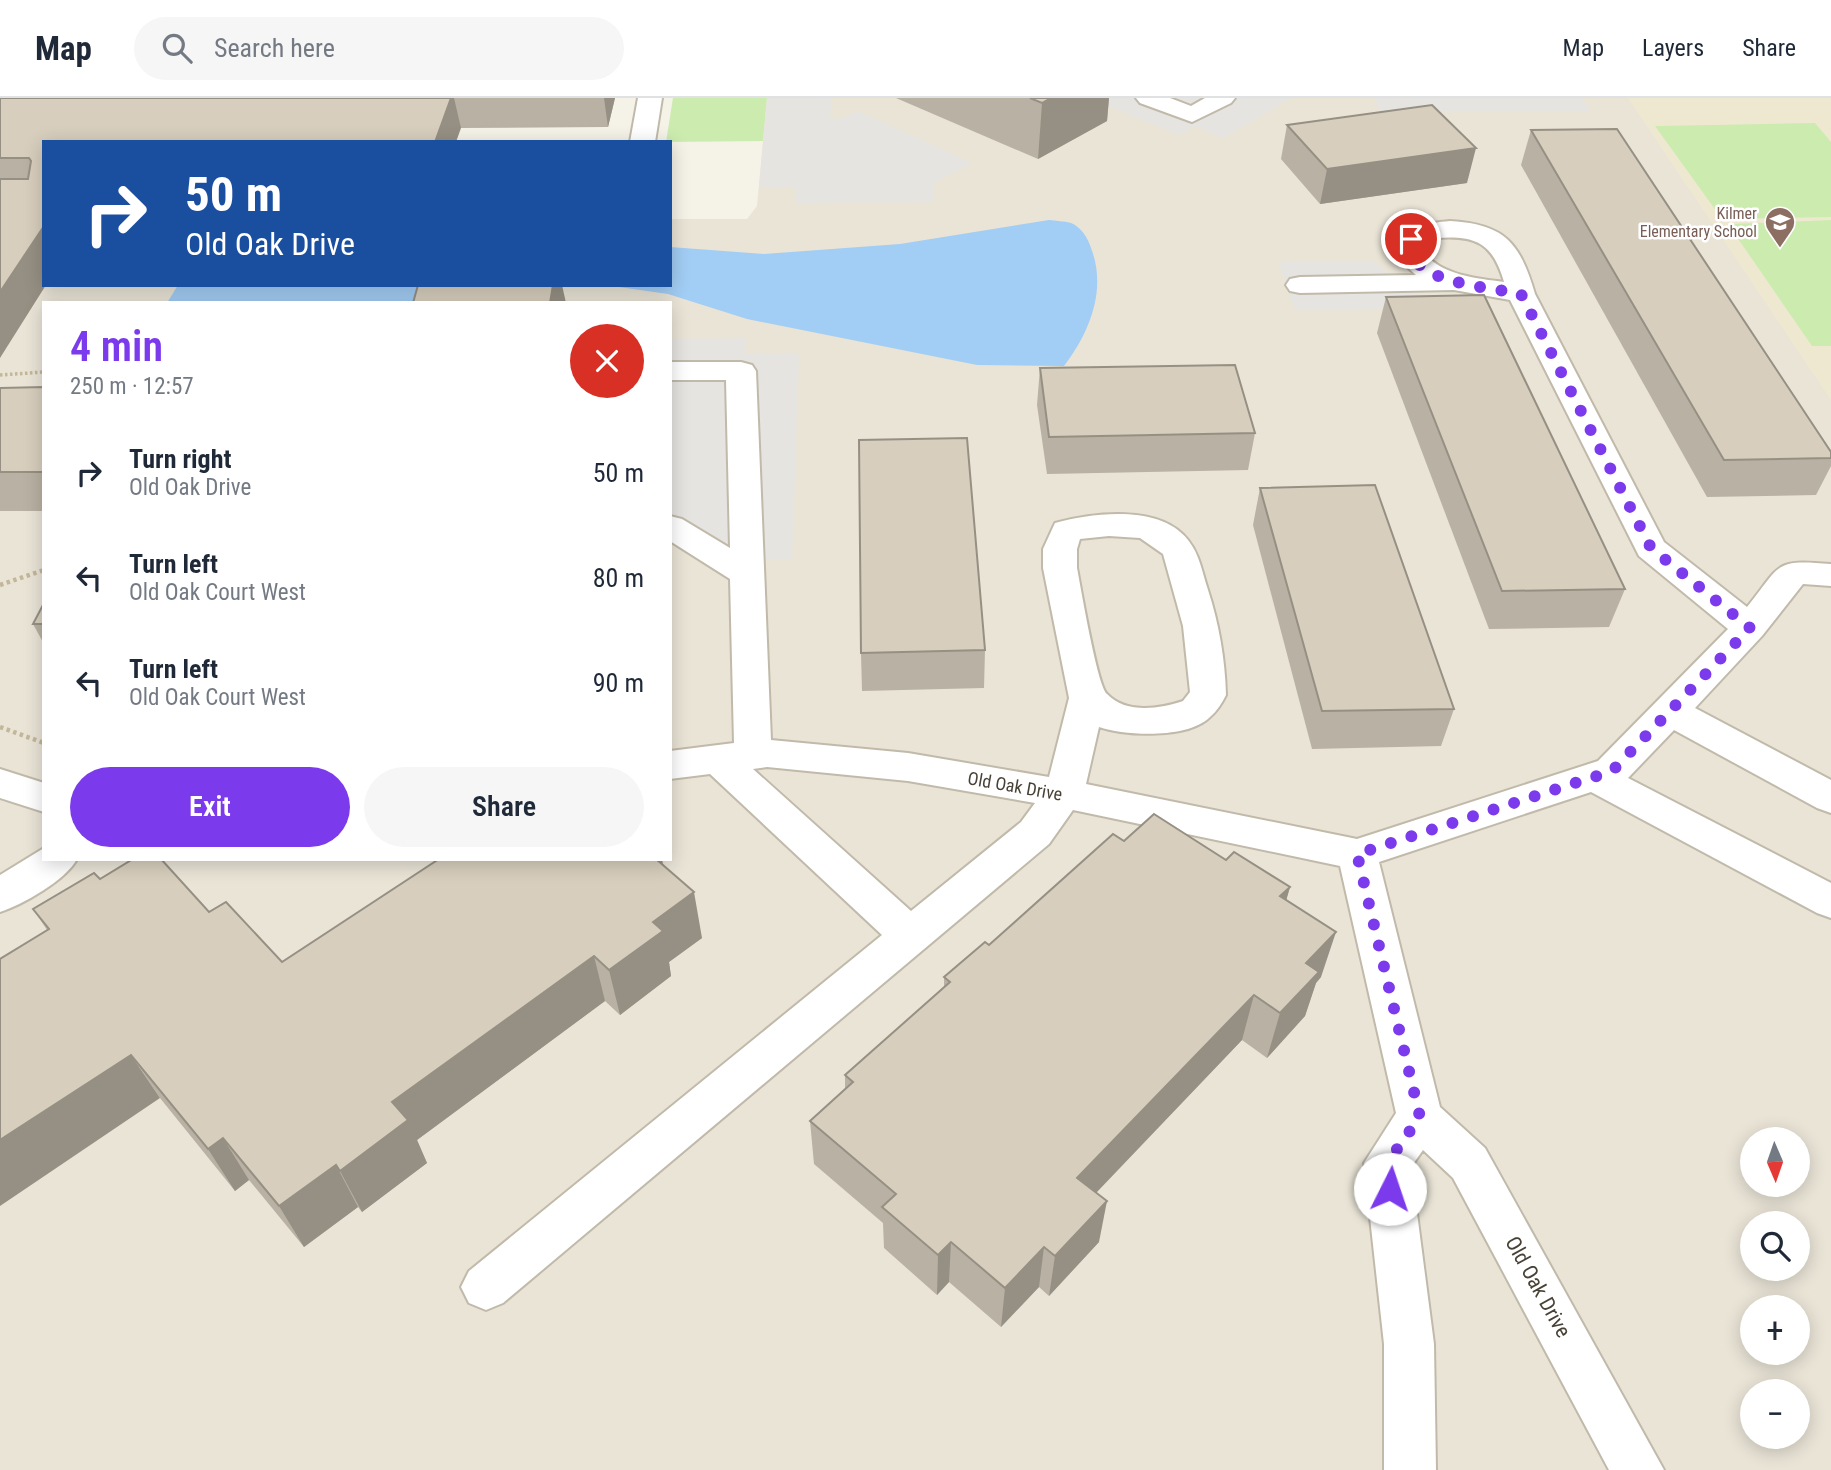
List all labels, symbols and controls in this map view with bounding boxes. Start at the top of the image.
search box [134,17,624,80]
text: Map [35,29,92,68]
icon: search [158,29,196,67]
text: Search here [214,33,335,63]
text: Map [1563,34,1604,62]
text: Layers [1642,34,1704,62]
text: Share [1742,34,1796,62]
text: 50 m [185,166,282,223]
icon: right [70,168,161,259]
place label: Kilmer Elementary School [1640,204,1757,241]
school or university icon: Kilmer Elementary School [1763,205,1797,249]
pin [1381,209,1441,269]
icon: arrive [1392,220,1430,258]
text: Old Oak Drive [185,225,355,263]
text: 4 min [70,322,163,371]
button: close [570,324,644,398]
text: 250 m · 12:57 [70,373,194,400]
text: Turn right [129,444,231,474]
icon: right [70,454,108,492]
text: 50 m [593,458,644,488]
text: Old Oak Drive [129,474,251,501]
text: Turn left [129,549,218,579]
icon: left [70,559,108,597]
text: 80 m [593,563,644,593]
text: Old Oak Court West [129,579,306,606]
text: Turn left [129,654,218,684]
icon: left [70,664,108,702]
text: 90 m [593,668,644,698]
text: Old Oak Court West [129,684,306,711]
button: Exit [70,767,350,847]
button: Share [364,767,644,847]
street label: Old Oak Drive [966,767,1064,805]
north arrow [1740,1127,1810,1197]
map controls [1740,1127,1810,1449]
position arrow [1353,1152,1427,1226]
button: search [1740,1211,1810,1281]
street label: Old Oak Drive [1500,1232,1576,1342]
button: + [1740,1295,1810,1365]
button: − [1740,1379,1810,1449]

